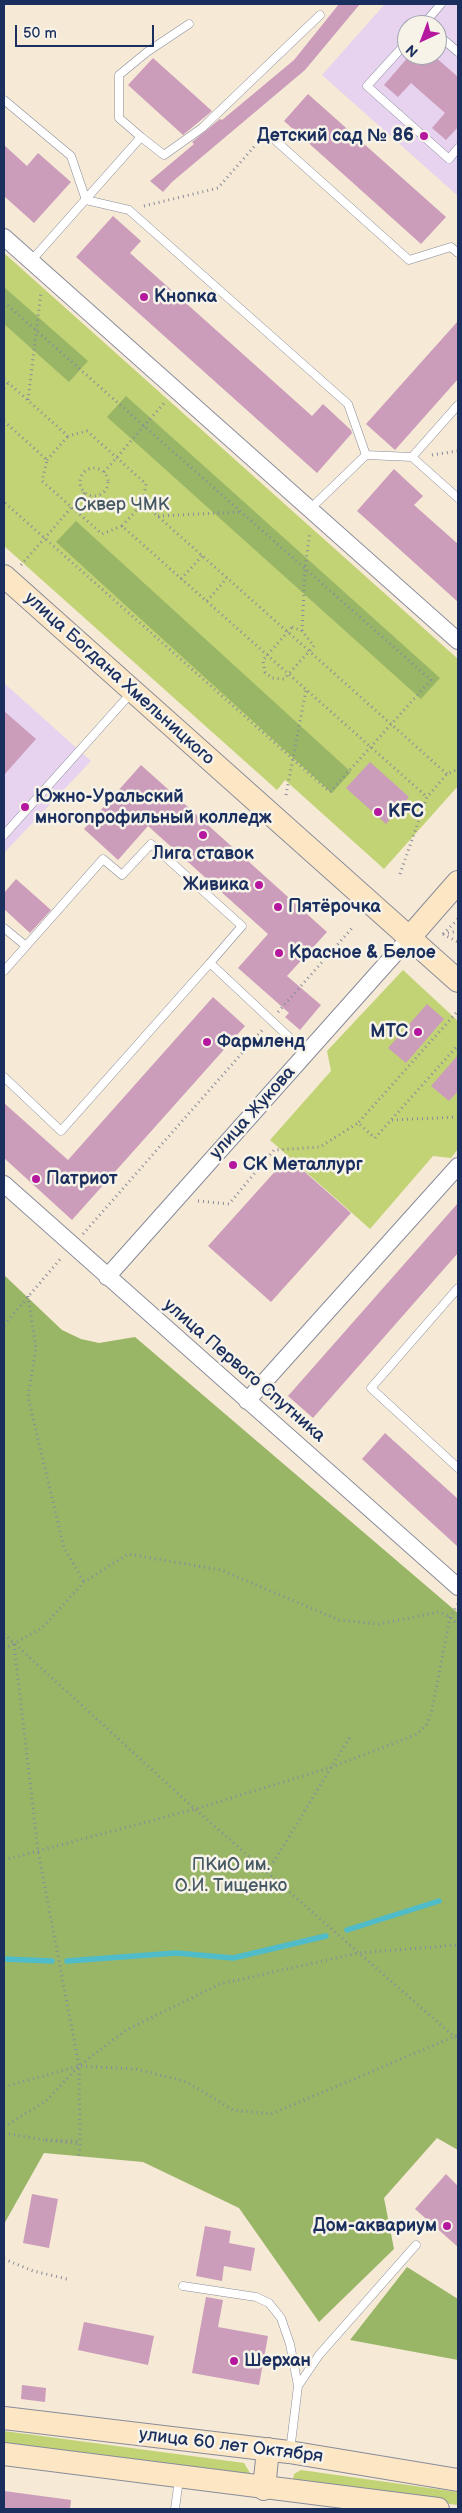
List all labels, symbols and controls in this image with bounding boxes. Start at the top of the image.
scale bar [18,15,156,47]
north arrow [397,15,447,65]
text: 50 m [23,24,57,43]
text: N [402,41,422,60]
place label: Детский сад № 86 [257,125,414,147]
marker: Детский сад № 86 [418,130,430,142]
place label: Кнопка [154,286,217,308]
marker: Кнопка [138,291,150,303]
park label: Сквер ЧМК [75,494,169,516]
street label: улица Богдана Хмельницкого [20,588,218,770]
place label: Южно-Уральский многопрофильный колледж [35,786,271,829]
marker: Южно-Уральский многопрофильный колледж [19,801,31,813]
place label: KFC [388,801,424,823]
marker: KFC [372,806,384,818]
marker: Лига ставок [197,829,209,841]
place label: Лига ставок [152,843,254,865]
place label: Живика [183,874,249,896]
marker: Живика [253,879,265,891]
place label: Пятёрочка [288,896,381,918]
marker: Пятёрочка [272,901,284,913]
place label: Красное & Белое [289,942,436,964]
marker: Красное & Белое [273,947,285,959]
place label: МТС [370,1021,408,1043]
marker: МТС [412,1026,424,1038]
place label: Фармленд [217,1031,305,1053]
marker: Фармленд [201,1036,213,1048]
street label: улица Жукова [206,1062,300,1164]
place label: СК Металлург [243,1154,363,1176]
marker: СК Металлург [227,1159,239,1171]
place label: Патриот [46,1168,118,1190]
marker: Патриот [30,1173,42,1185]
street label: улица Первого Спутника [159,1295,329,1447]
park label: ПКиО им. О.И. Тищенко [175,1854,287,1896]
place label: Дом-аквариум [313,2215,437,2237]
marker: Дом-аквариум [441,2220,453,2232]
place label: Шерхан [244,2350,311,2372]
marker: Шерхан [228,2355,240,2367]
street label: улица 60 лет Октября [138,2424,324,2468]

